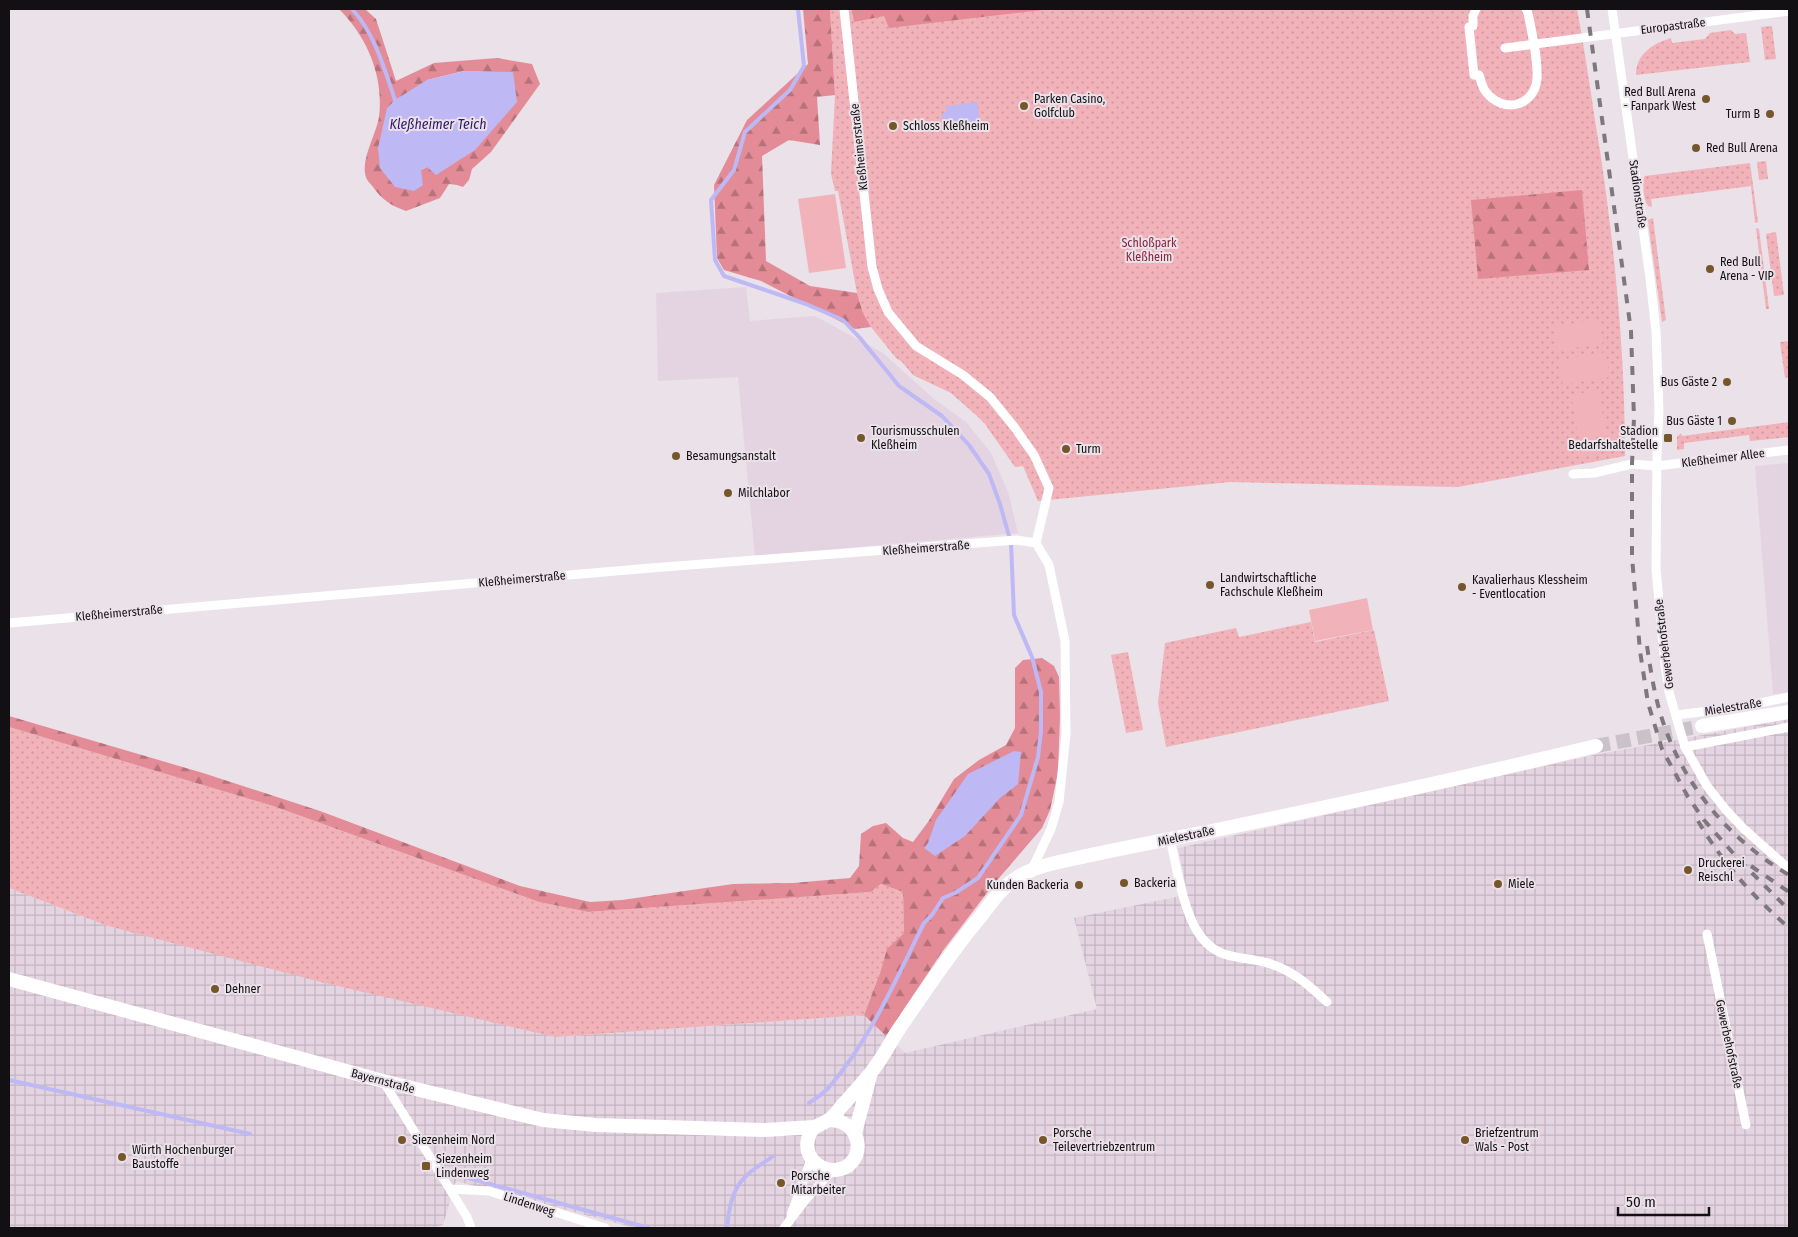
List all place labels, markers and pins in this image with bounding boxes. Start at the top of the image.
place label: Red Bull Arena - Fanpark West [1623,85,1696,113]
place label: Parken Casino, Golfclub [1034,92,1105,120]
marker: Red Bull Arena - Fanpark West [1700,93,1712,105]
marker: Parken Casino, Golfclub [1018,100,1030,112]
place label: Turm B [1726,107,1760,121]
marker: Turm B [1764,108,1776,120]
place label: Schloss Kleßheim [903,119,989,133]
marker: Schloss Kleßheim [887,120,899,132]
place label: Red Bull Arena [1706,141,1778,155]
marker: Red Bull Arena [1690,142,1702,154]
place label: Red Bull Arena - VIP [1720,255,1774,283]
marker: Red Bull Arena - VIP [1704,263,1716,275]
place label: Bus Gäste 2 [1661,375,1717,389]
marker: Bus Gäste 2 [1721,376,1733,388]
place label: Bus Gäste 1 [1666,414,1722,428]
marker: Bus Gäste 1 [1726,415,1738,427]
place label: Tourismusschulen Kleßheim [871,424,960,452]
place label: Stadion Bedarfshaltestelle [1568,424,1658,452]
marker: Tourismusschulen Kleßheim [855,432,867,444]
marker: Stadion Bedarfshaltestelle [1662,432,1674,444]
place label: Turm [1076,442,1101,456]
marker: Turm [1060,443,1072,455]
place label: Besamungsanstalt [686,449,776,463]
marker: Besamungsanstalt [670,450,682,462]
place label: Milchlabor [738,486,791,500]
marker: Milchlabor [722,487,734,499]
place label: Landwirtschaftliche Fachschule Kleßheim [1220,571,1323,599]
place label: Kavalierhaus Klessheim - Eventlocation [1472,573,1588,601]
marker: Landwirtschaftliche Fachschule Kleßheim [1204,579,1216,591]
marker: Kavalierhaus Klessheim - Eventlocation [1456,581,1468,593]
place label: Druckerei Reischl [1698,856,1745,884]
marker: Druckerei Reischl [1682,864,1694,876]
place label: Backeria [1134,876,1176,890]
marker: Backeria [1118,877,1130,889]
place label: Miele [1508,877,1535,891]
place label: Kunden Backeria [987,878,1069,892]
marker: Miele [1492,878,1504,890]
marker: Kunden Backeria [1073,879,1085,891]
place label: Dehner [225,982,261,996]
marker: Dehner [209,983,221,995]
place label: Porsche Teilevertriebzentrum [1053,1126,1155,1154]
place label: Briefzentrum Wals - Post [1475,1126,1539,1154]
place label: Siezenheim Nord [412,1133,495,1147]
marker: Siezenheim Nord [396,1134,408,1146]
marker: Porsche Teilevertriebzentrum [1037,1134,1049,1146]
marker: Briefzentrum Wals - Post [1459,1134,1471,1146]
place label: Würth Hochenburger Baustoffe [132,1143,235,1171]
marker: Würth Hochenburger Baustoffe [116,1151,128,1163]
place label: Siezenheim Lindenweg [436,1152,492,1180]
marker: Siezenheim Lindenweg [420,1160,432,1172]
place label: Porsche Mitarbeiter [791,1169,846,1197]
marker: Porsche Mitarbeiter [775,1177,787,1189]

